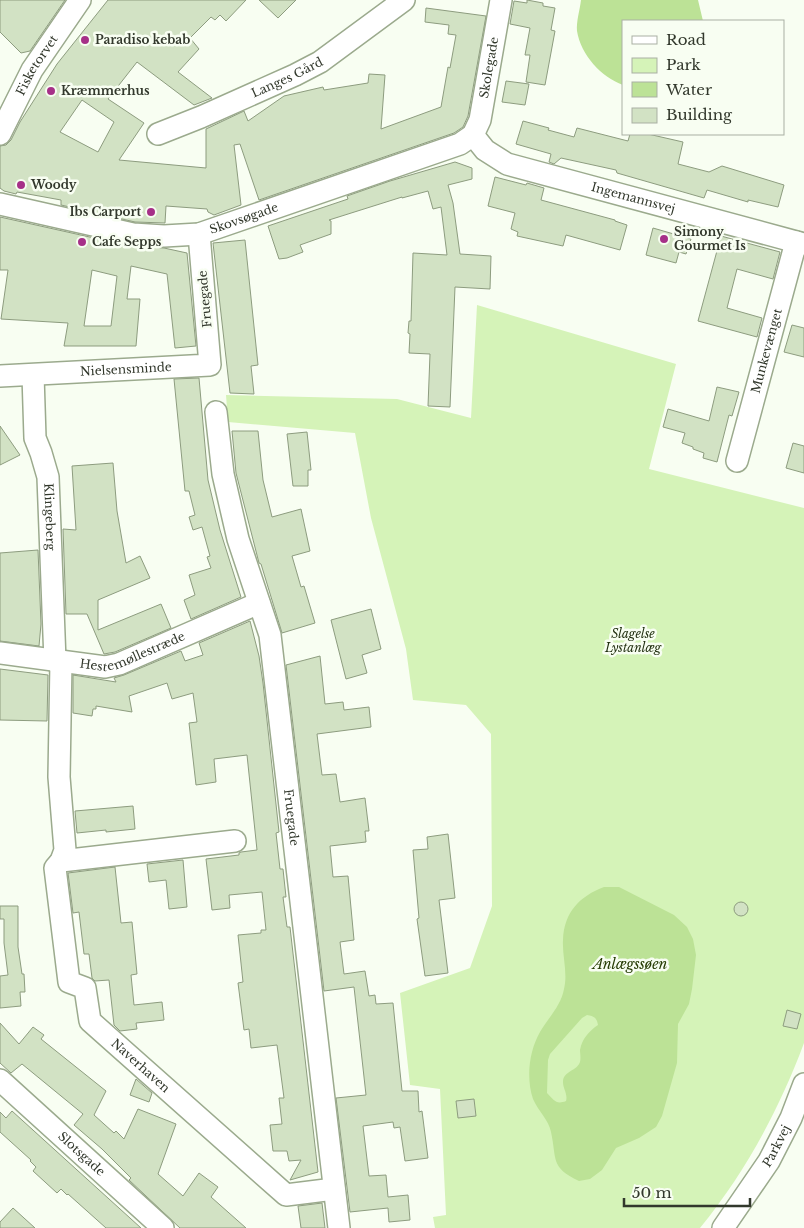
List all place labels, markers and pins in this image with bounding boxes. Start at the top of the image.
place label: Paradiso kebab [95,32,190,47]
marker: Paradiso kebab [79,34,91,46]
place label: Kræmmerhus [61,83,150,98]
marker: Kræmmerhus [45,85,57,97]
place label: Woody [30,177,77,192]
marker: Woody [15,179,27,191]
place label: Ibs Carport [69,204,141,219]
marker: Ibs Carport [145,206,157,218]
place label: Simony Gourmet Is [674,224,746,253]
marker: Simony Gourmet Is [658,233,670,245]
place label: Cafe Sepps [92,234,162,249]
marker: Cafe Sepps [76,236,88,248]

